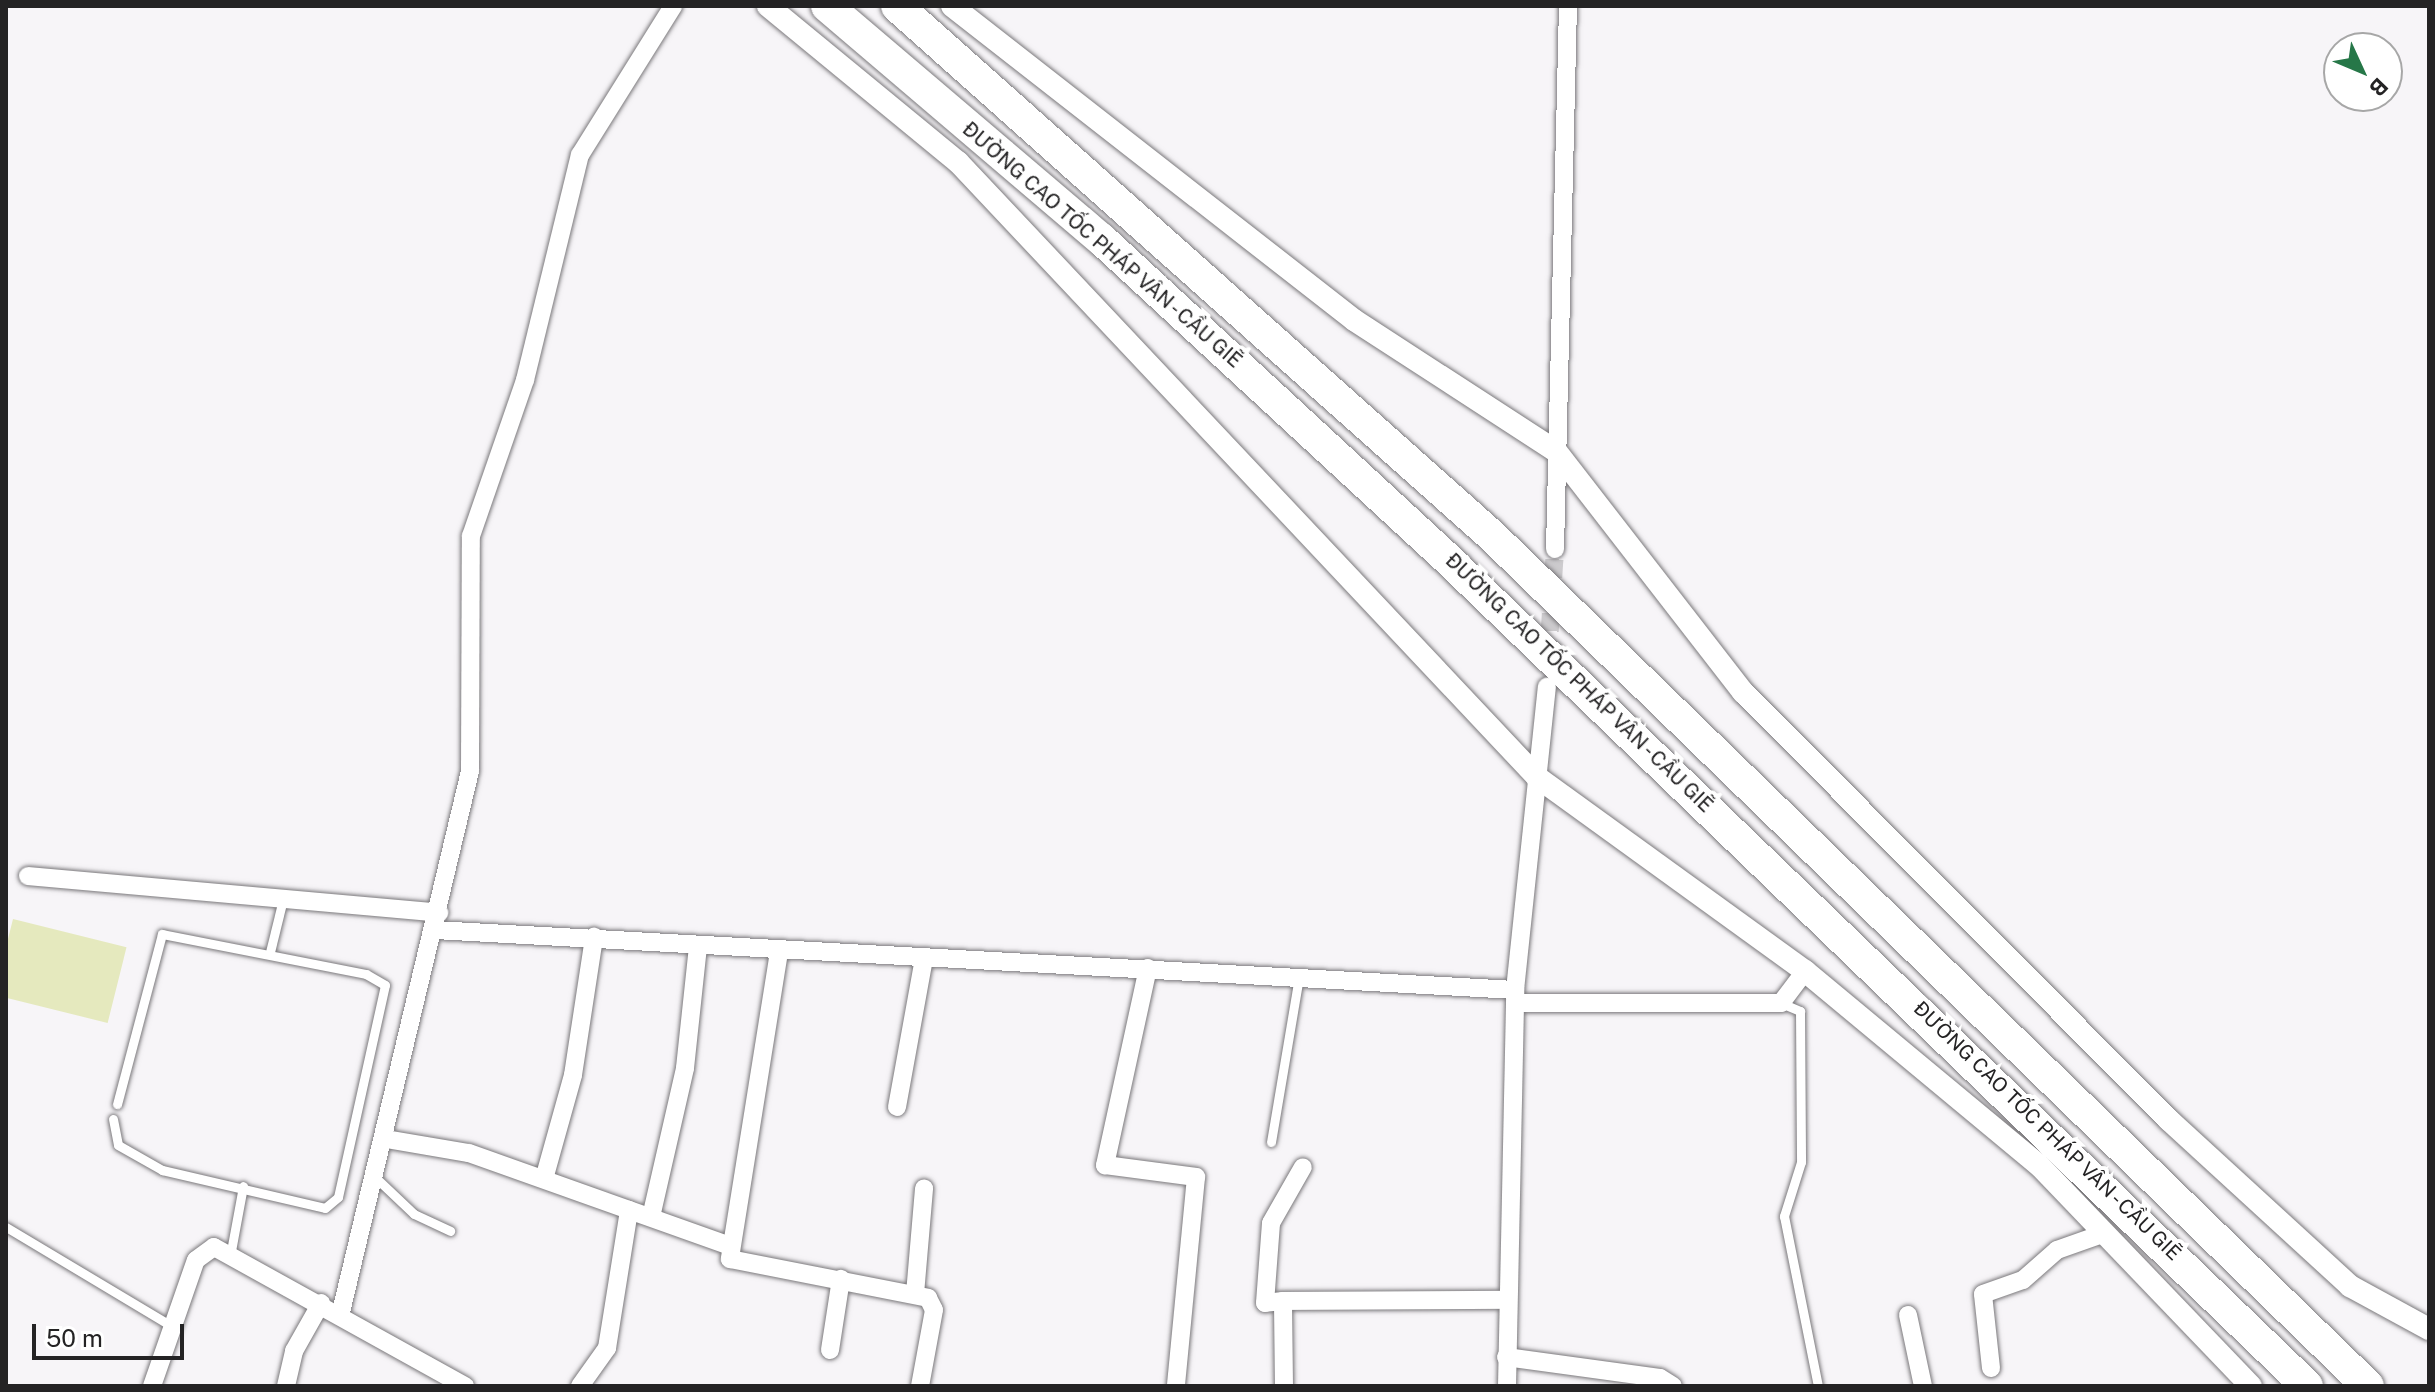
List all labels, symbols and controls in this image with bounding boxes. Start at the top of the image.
north arrow [2323,32,2403,112]
text: B [2364,73,2393,102]
street label: ĐƯỜNG CAO TỐC PHÁP VÂN - CẦU GIẼ [955,115,1249,375]
street label: ĐƯỜNG CAO TỐC PHÁP VÂN - CẦU GIẼ [1438,546,1720,820]
street label: ĐƯỜNG CAO TỐC PHÁP VÂN - CẦU GIẼ [1906,994,2188,1268]
scale bar [36,1308,188,1358]
text: 50 m [46,1324,103,1352]

